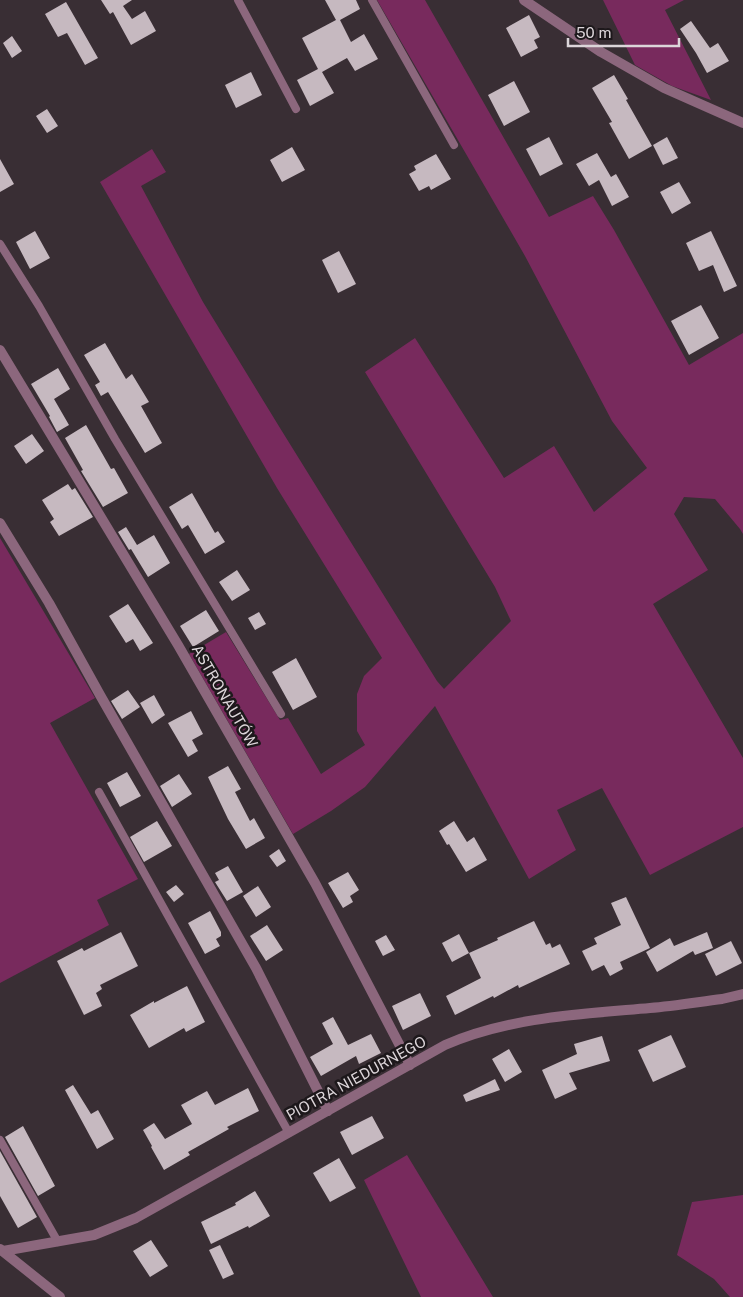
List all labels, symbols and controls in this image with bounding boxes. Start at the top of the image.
scale bar [568,15,679,47]
text: 50 m [576,24,611,41]
street label: ASTRONAUTÓW [189,641,262,750]
street label: PIOTRA NIEDURNEGO [283,1033,429,1123]

